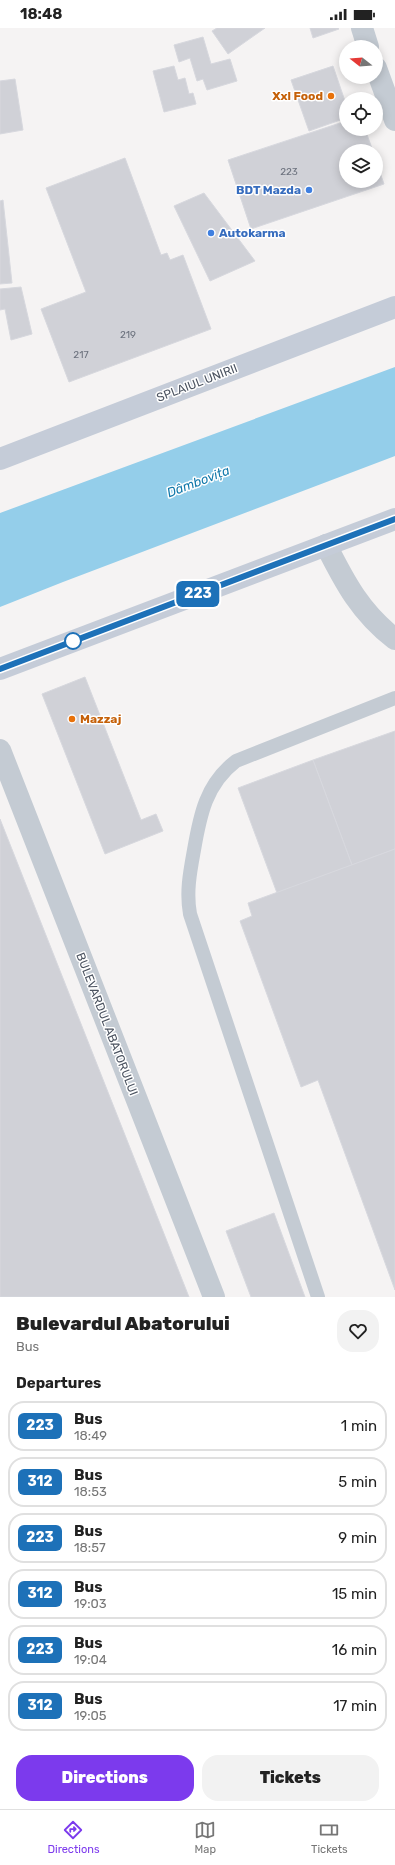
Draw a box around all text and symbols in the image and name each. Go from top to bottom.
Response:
text: 18:48 [20,5,62,23]
north arrow [339,40,383,84]
map controls [339,40,383,188]
place label: Xxl Food [272,89,323,103]
marker: Xxl Food [326,91,336,101]
button: locate [339,92,383,136]
button: layers [339,144,383,188]
house number: 223 [280,166,298,178]
place label: BDT Mazda [236,183,301,197]
marker: BDT Mazda [304,185,314,195]
place label: Autokarma [219,226,286,240]
marker: Autokarma [206,228,216,238]
house number: 219 [120,329,136,341]
house number: 217 [73,349,89,361]
street label: SPLAIUL UNIRII [155,361,239,405]
water label: Dâmbovița [165,463,232,500]
line badge: 223 [175,581,221,607]
text: 223 [184,585,212,602]
unlabelled marker [64,632,82,650]
place label: Mazzaj [80,712,121,726]
marker: Mazzaj [67,714,77,724]
street label: BULEVARDUL ABATORULUI [73,951,141,1097]
button: heart [337,1310,379,1352]
text: Bulevardul Abatorului [16,1312,230,1335]
text: Bus [16,1339,39,1354]
text: Departures [16,1374,101,1392]
text: Bus [74,1410,102,1428]
text: 223 [26,1417,54,1434]
text: 1 min [341,1417,377,1435]
text: 18:49 [74,1428,107,1443]
text: Bus [74,1466,102,1484]
text: 312 [27,1473,53,1490]
text: 5 min [338,1473,377,1491]
text: 18:53 [74,1484,107,1499]
text: Bus [74,1522,102,1540]
text: 223 [26,1529,54,1546]
text: 9 min [338,1529,377,1547]
text: 18:57 [74,1540,106,1555]
text: Bus [74,1578,102,1596]
text: 312 [27,1585,53,1602]
text: 15 min [332,1585,377,1603]
text: 19:03 [74,1596,107,1611]
text: Bus [74,1634,102,1652]
text: 223 [26,1641,54,1658]
text: 16 min [332,1641,377,1659]
text: 19:04 [74,1652,107,1667]
text: Bus [74,1690,102,1708]
text: 312 [27,1697,53,1714]
text: 17 min [333,1697,377,1715]
text: 19:05 [74,1708,107,1723]
button: Directions [16,1755,194,1801]
button: Tickets [202,1755,379,1801]
tab: Directions [47,1819,100,1856]
tab: Map [194,1819,216,1856]
tab: Tickets [311,1819,348,1856]

